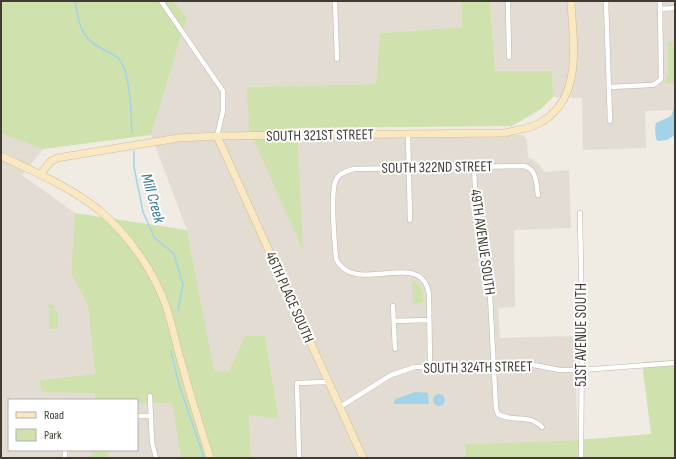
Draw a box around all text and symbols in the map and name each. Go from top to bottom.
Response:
street label: SOUTH 321ST STREET [266,125,374,146]
street label: SOUTH 322ND STREET [381,157,493,178]
water label: Mill Creek [136,171,169,226]
street label: 49TH AVENUE SOUTH [466,188,499,296]
street label: 46TH PLACE SOUTH [261,249,318,346]
street label: 51ST AVENUE SOUTH [572,283,591,387]
street label: SOUTH 324TH STREET [423,357,533,378]
legend [8,399,138,451]
text: Road [44,408,64,423]
text: Park [44,428,62,443]

